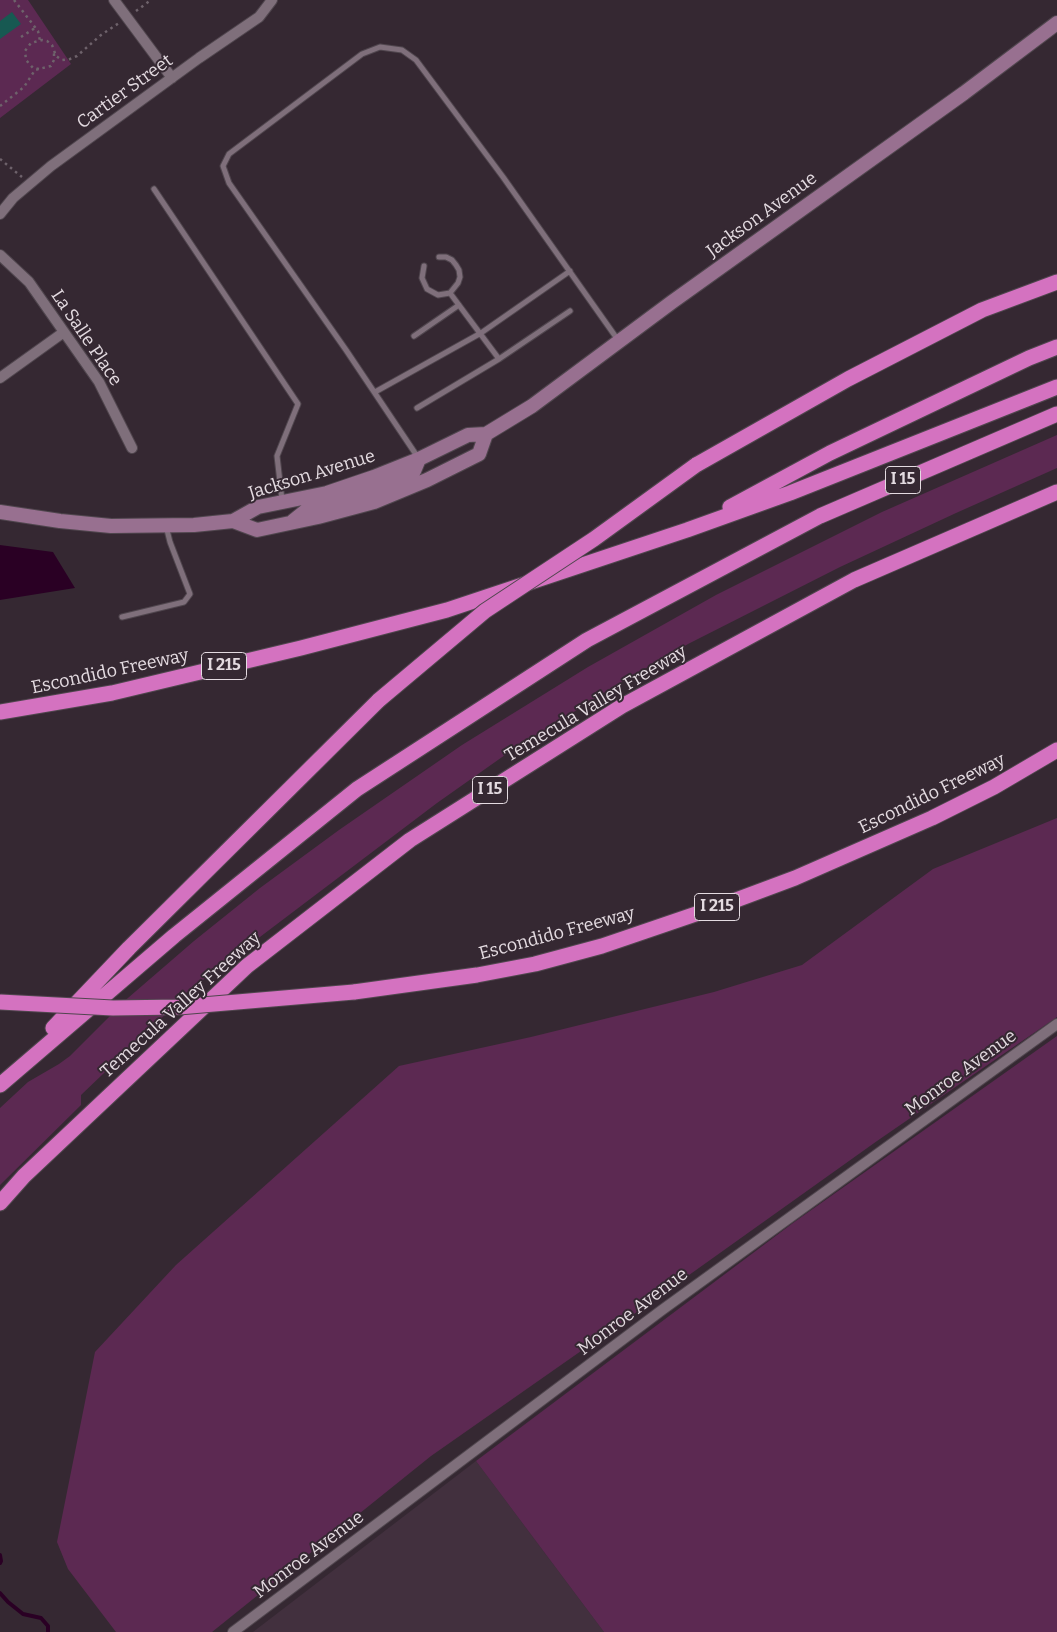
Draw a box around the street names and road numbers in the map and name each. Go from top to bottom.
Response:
street label: Cartier Street [73,50,177,134]
street label: Jackson Avenue [703,168,821,262]
street label: La Salle Place [46,286,126,390]
street label: Jackson Avenue [246,445,378,505]
road number: I 15 [886,466,920,494]
street label: Temecula Valley Freeway [501,641,691,767]
street label: Escondido Freeway [29,645,191,699]
road number: I 215 [202,652,246,679]
street label: Escondido Freeway [855,749,1009,839]
road number: I 15 [472,776,508,804]
road number: I 215 [694,894,740,920]
street label: Escondido Freeway [477,903,637,965]
street label: Temecula Valley Freeway [96,927,266,1083]
street label: Monroe Avenue [901,1025,1021,1121]
street label: Monroe Avenue [574,1264,692,1360]
street label: Monroe Avenue [250,1507,368,1603]

